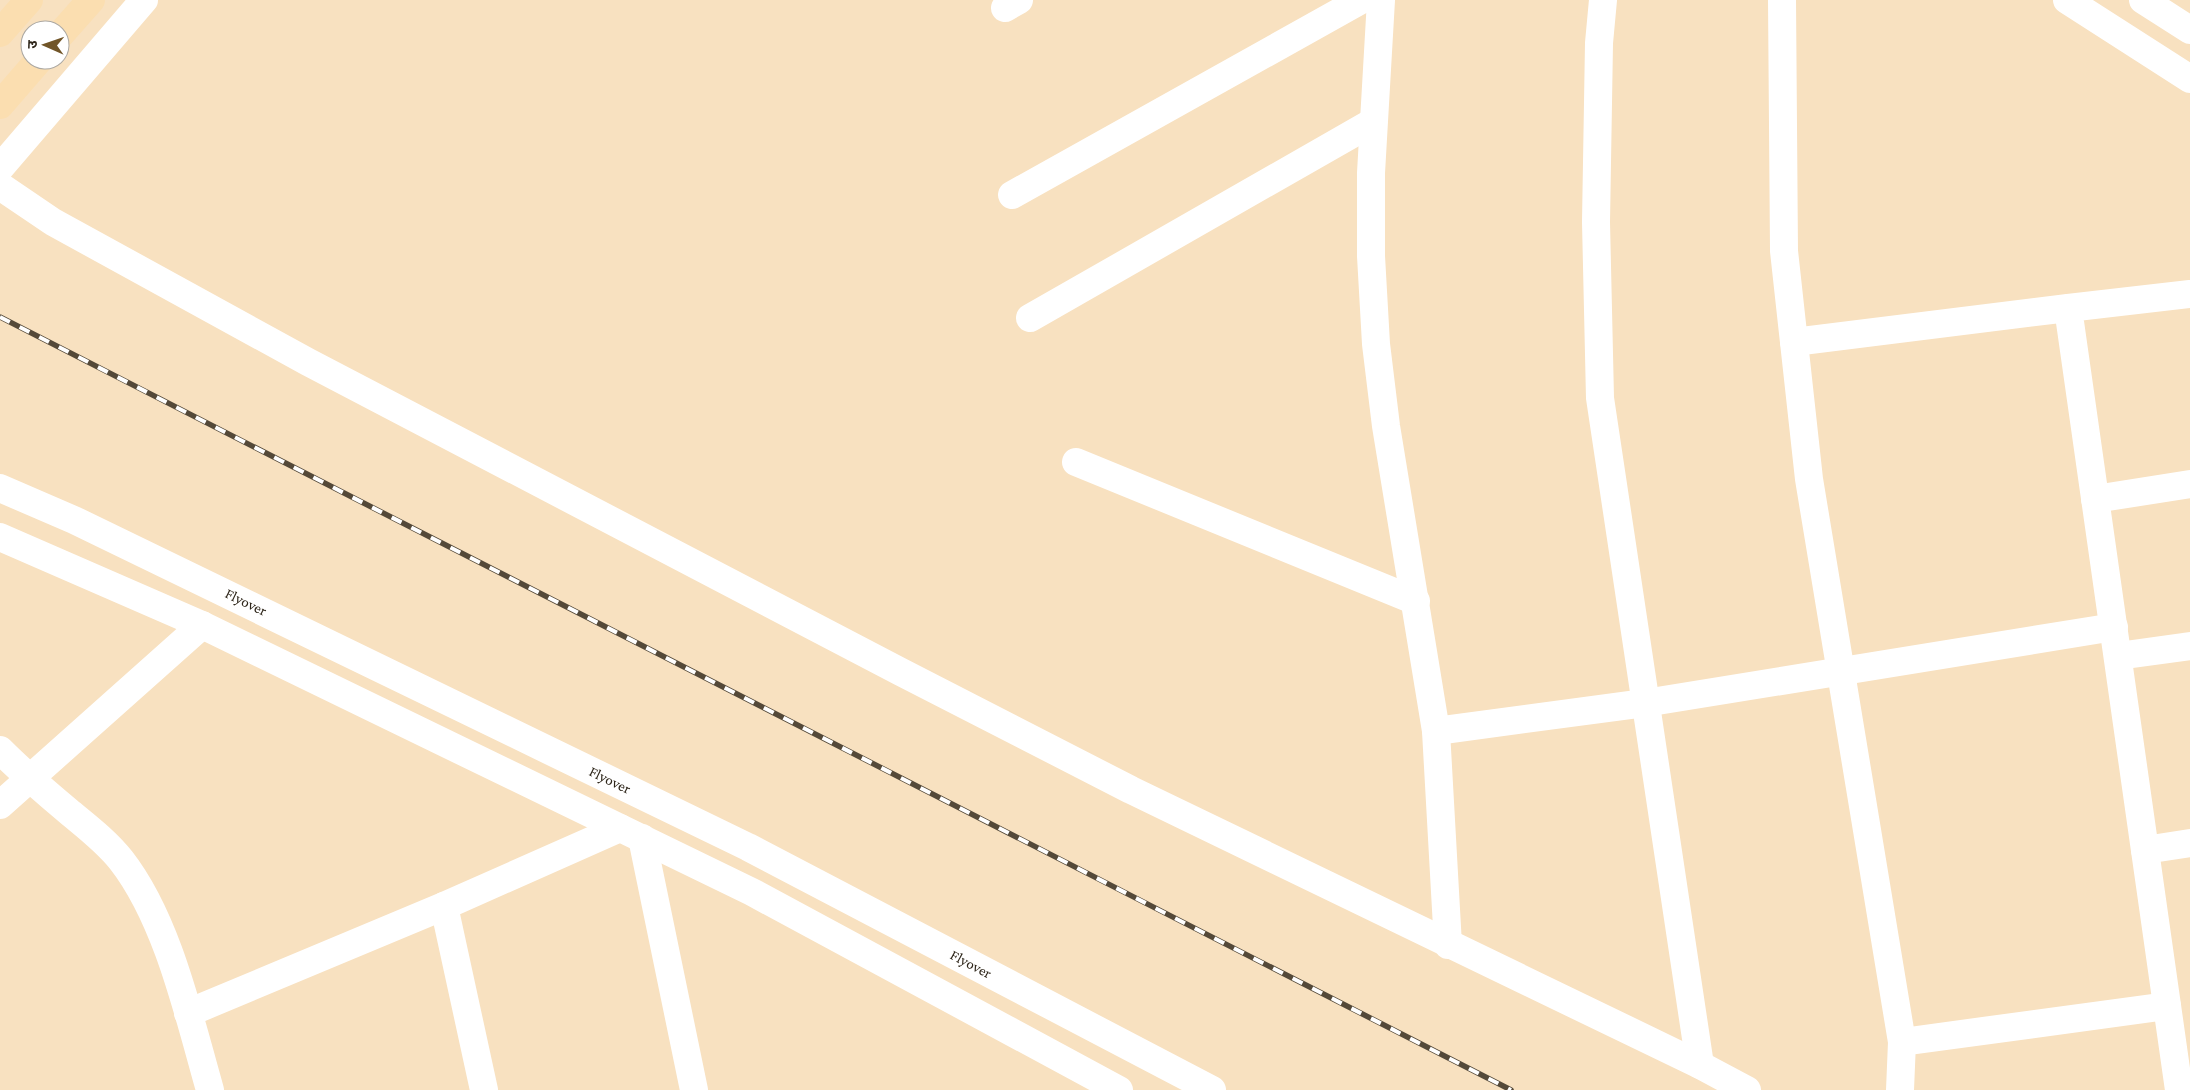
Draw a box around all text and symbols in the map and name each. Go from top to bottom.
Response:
north arrow [20,20,70,70]
text: उ [24,39,40,49]
street label: Flyover [222,585,270,620]
street label: Flyover [586,763,634,798]
street label: Flyover [947,947,995,983]

